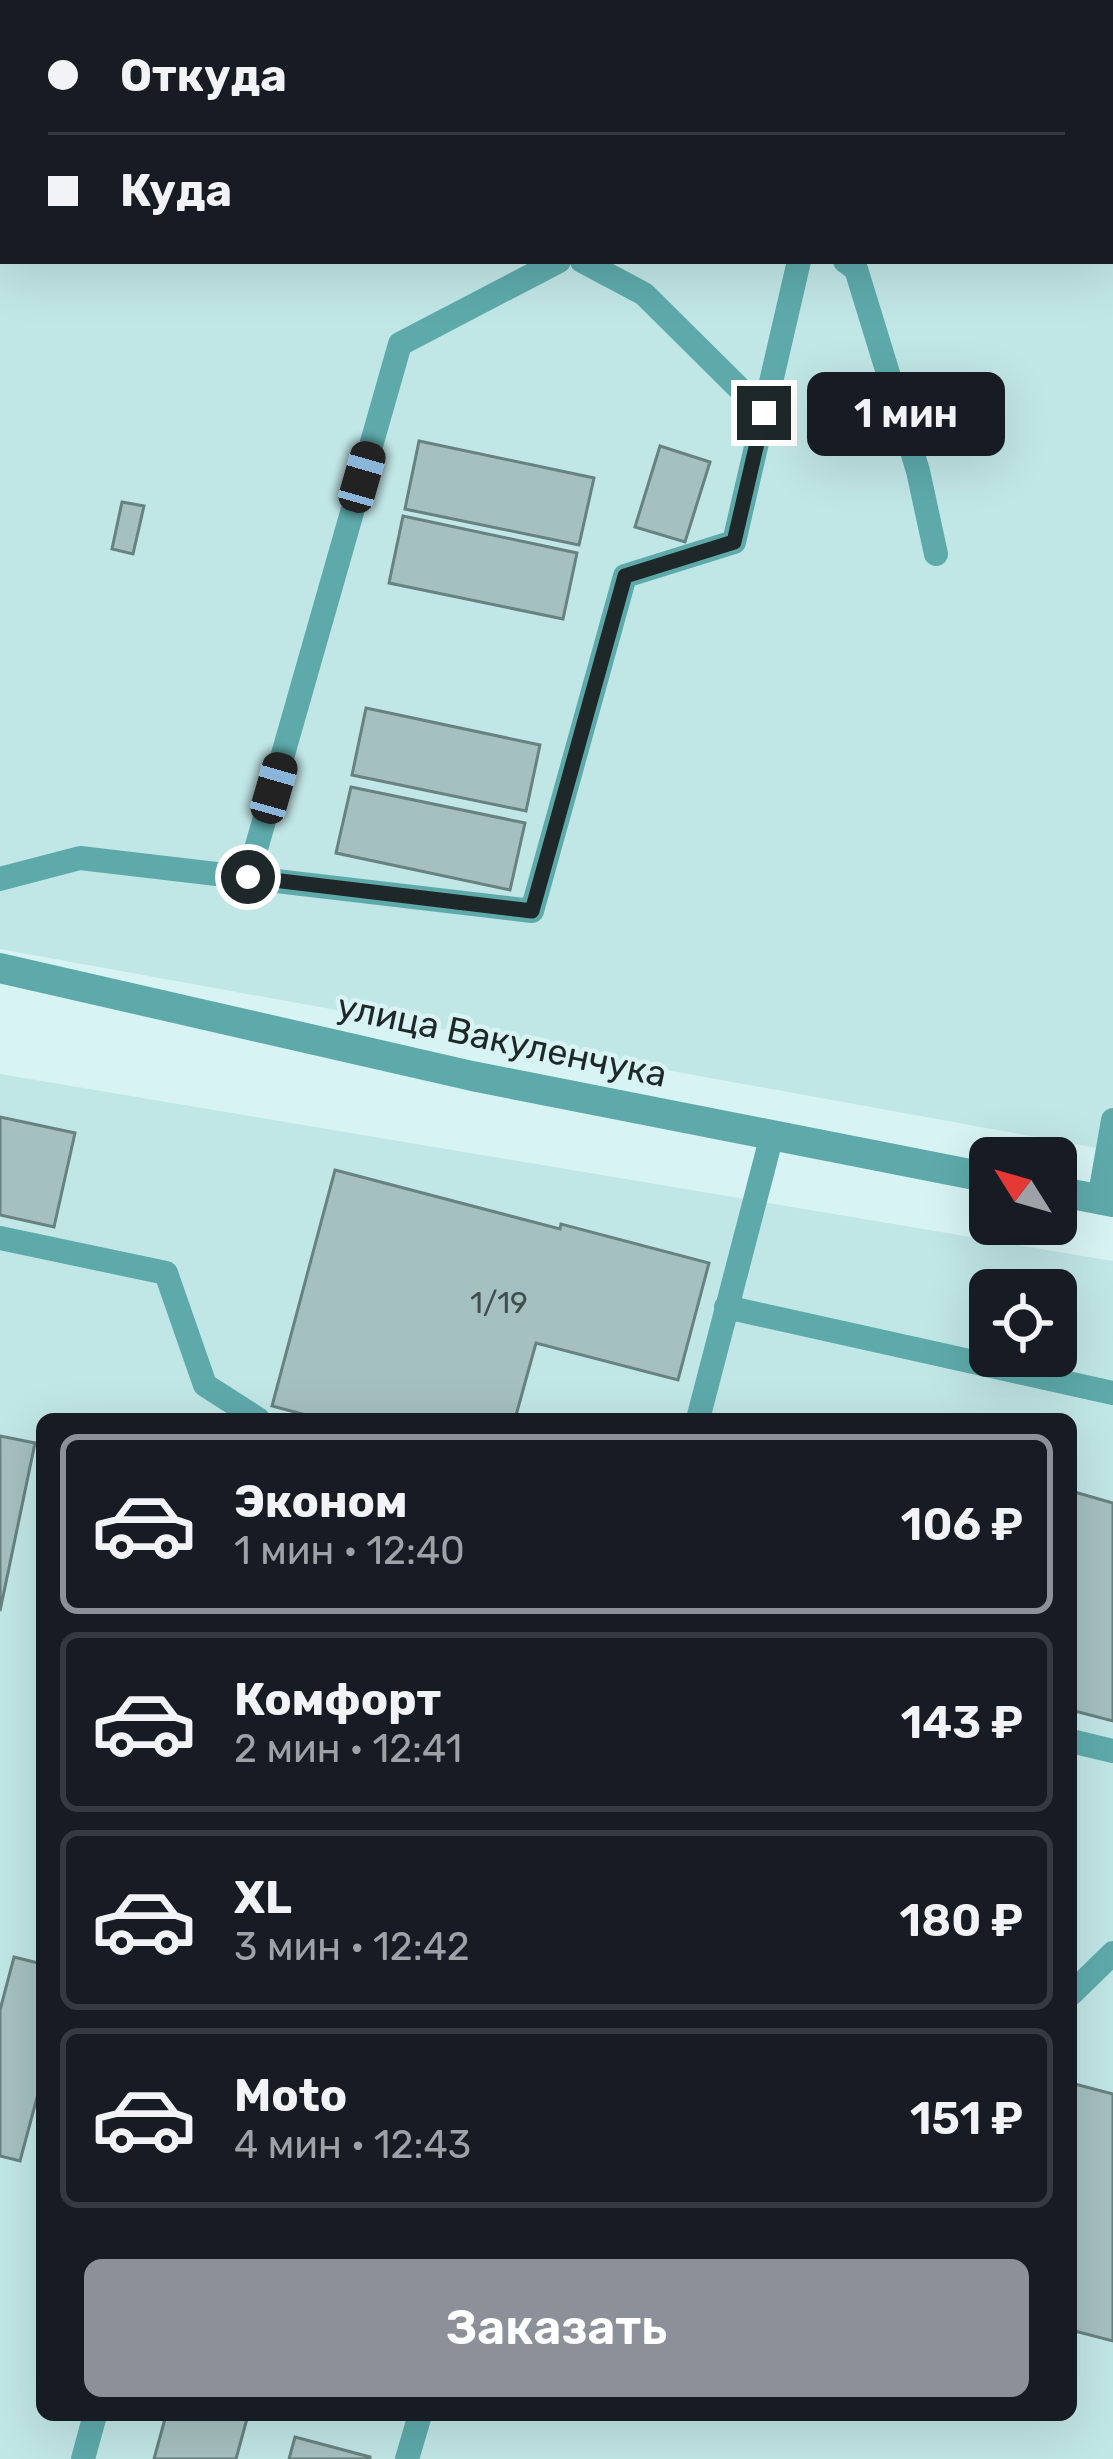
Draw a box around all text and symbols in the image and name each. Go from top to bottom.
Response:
text: Откуда [120,49,287,102]
text: Куда [120,164,232,217]
callout: 1 мин [806,371,1004,455]
route end [737,386,791,440]
text: 1 мин [854,391,958,437]
car [335,437,389,517]
car [247,748,301,828]
route start [221,850,275,904]
street label: улица Вакуленчука [333,984,671,1096]
north arrow [969,1137,1077,1245]
map controls [969,1137,1077,1377]
button: locate [969,1269,1077,1377]
house number: 1/19 [470,1285,528,1321]
icon: car [90,1470,198,1578]
text: Эконом [234,1475,408,1528]
text: 106 ₽ [901,1498,1023,1551]
text: 1 мин · 12:40 [234,1528,465,1574]
icon: car [90,1668,198,1776]
text: Комфорт [234,1673,441,1726]
text: 143 ₽ [901,1696,1023,1749]
text: 2 мин · 12:41 [234,1726,462,1772]
icon: car [90,1866,198,1974]
text: XL [234,1871,292,1924]
text: 180 ₽ [900,1894,1023,1947]
text: 3 мин · 12:42 [234,1924,470,1970]
icon: car [90,2064,198,2172]
text: Moto [234,2069,347,2122]
text: 151 ₽ [910,2092,1023,2145]
text: 4 мин · 12:43 [234,2122,471,2168]
button: Заказать [84,2259,1029,2397]

